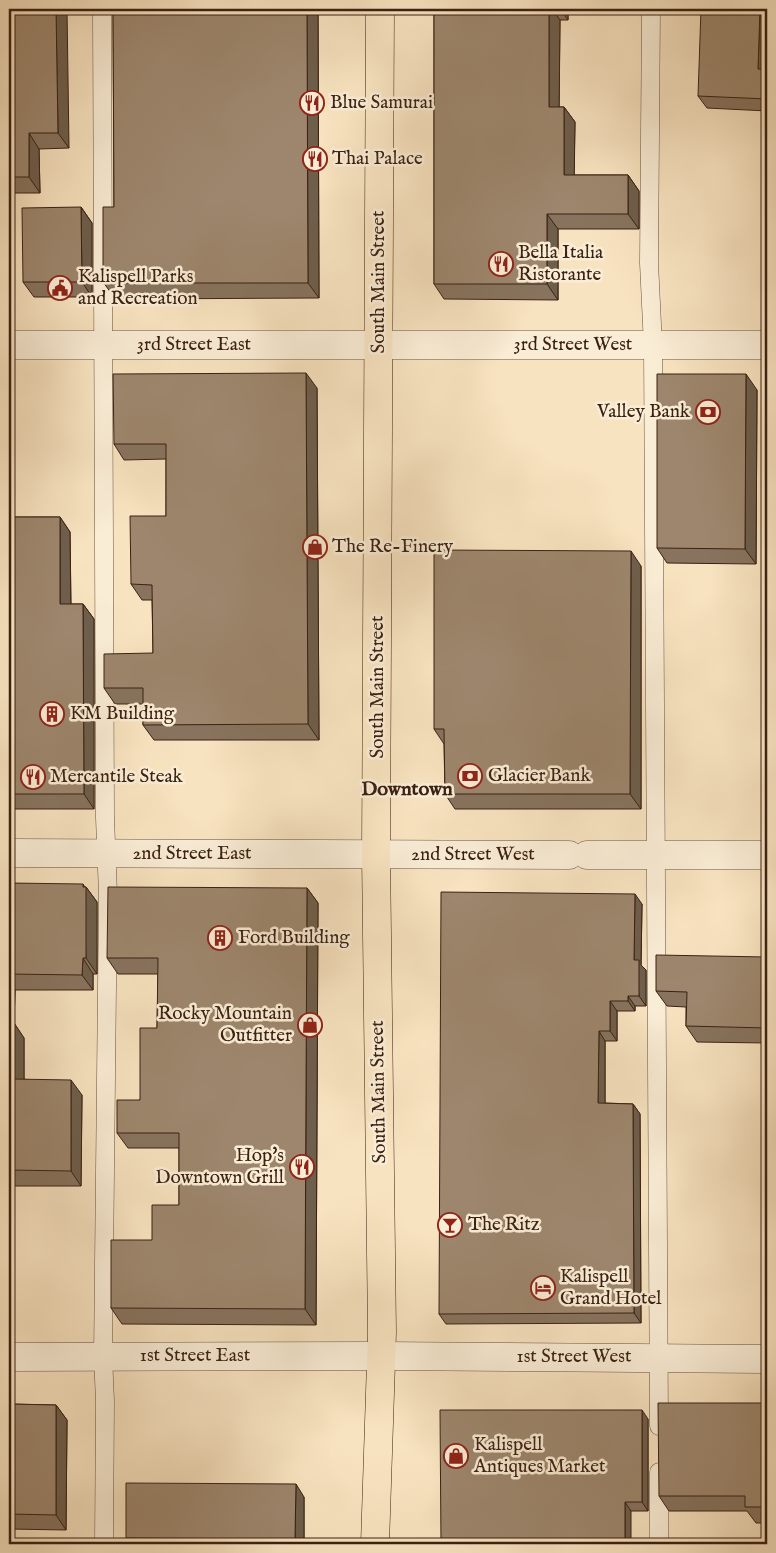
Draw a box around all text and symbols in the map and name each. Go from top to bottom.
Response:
restaurant icon: Blue Samurai [299,90,325,116]
place label: Blue Samurai [330,91,433,115]
restaurant icon: Thai Palace [302,146,328,172]
place label: Thai Palace [332,147,423,171]
street label: South Main Street [367,210,391,354]
place label: Bella Italia Ristorante [518,241,604,287]
restaurant icon: Bella Italia Ristorante [488,251,514,277]
place label: Kalispell Parks and Recreation [78,265,198,311]
public building icon: Kalispell Parks and Recreation [47,275,73,301]
street label: 3rd Street East [137,333,252,357]
street label: 3rd Street West [514,333,633,357]
bank icon: Valley Bank [695,399,721,425]
place label: Valley Bank [596,400,691,424]
shop icon: The Re-Finery [302,534,328,560]
place label: The Re-Finery [332,535,454,559]
street label: South Main Street [366,615,390,759]
building icon: KM Building [39,701,65,727]
place label: KM Building [70,702,175,726]
bank icon: Glacier Bank [457,763,483,789]
restaurant icon: Mercantile Steak [20,764,46,790]
place label: Glacier Bank [488,764,591,788]
place label: Mercantile Steak [50,765,184,789]
district label: Downtown [361,777,453,802]
street label: 2nd Street East [132,842,252,866]
street label: 2nd Street West [411,843,535,867]
building icon: Ford Building [207,925,233,951]
place label: Ford Building [238,926,350,950]
place label: Rocky Mountain Outfitter [158,1002,292,1048]
shop icon: Rocky Mountain Outfitter [297,1012,323,1038]
street label: South Main Street [366,1020,392,1164]
place label: Hop's Downtown Grill [155,1144,285,1190]
restaurant icon: Hop's Downtown Grill [289,1154,315,1180]
bar icon: The Ritz [437,1212,463,1238]
place label: The Ritz [468,1213,540,1237]
place label: Kalispell Grand Hotel [560,1265,662,1311]
hotel icon: Kalispell Grand Hotel [530,1275,556,1301]
street label: 1st Street East [140,1344,251,1368]
street label: 1st Street West [517,1345,632,1369]
place label: Kalispell Antiques Market [473,1433,606,1479]
shop icon: Kalispell Antiques Market [443,1443,469,1469]

